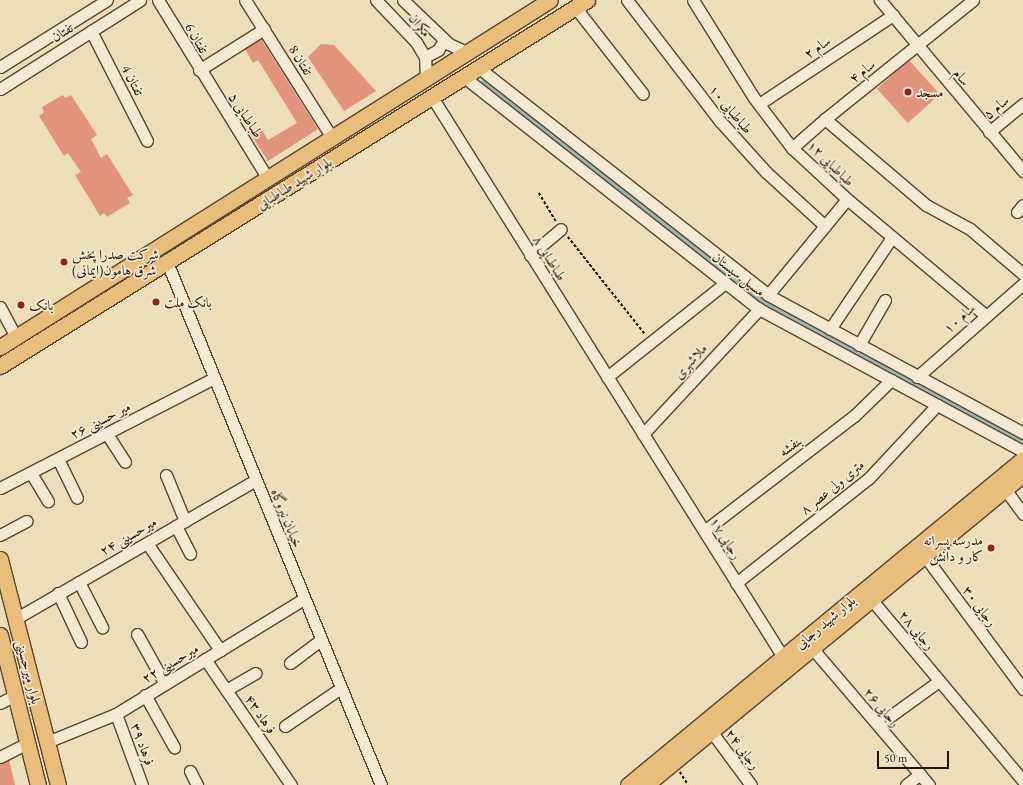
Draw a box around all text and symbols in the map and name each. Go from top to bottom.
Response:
street label: مکران [405,10,435,40]
street label: تفتان [48,19,76,45]
street label: تفتان 6 [182,20,212,56]
street label: سام ۲ [800,32,834,62]
street label: تفتان 8 [285,42,317,78]
street label: سام ۴ [846,56,878,86]
street label: تفتان 4 [118,62,148,98]
street label: سام [950,65,974,89]
street label: طباطبایی ۱۰ [706,81,756,137]
place label: مسجد [916,84,943,100]
marker: مسجد [903,87,913,97]
street label: طباطبایی ۵ [225,89,267,141]
street label: سام ۵ [980,91,1012,123]
street label: طباطبایی ۱۲ [804,137,858,189]
street label: بلوار شهید طباطبایی [253,153,335,213]
street label: طباطبایی ۸ [530,232,570,284]
place label: شرکت صدرا پخش شرق هامون(ایمانی) [72,246,159,278]
street label: مسیل سیستان [709,248,769,300]
marker: شرکت صدرا پخش شرق هامون(ایمانی) [59,257,69,267]
place label: بانک ملت [164,294,212,310]
place label: بانک [29,297,53,313]
marker: بانک ملت [151,297,161,307]
street label: سام ۱۰ [940,299,978,337]
marker: بانک [16,300,26,310]
street label: ملاشهری [670,340,710,382]
street label: میر حسینی ۲۶ [67,398,133,442]
street label: بنفشه [775,432,805,460]
street label: ۸ متری ولی عصر [797,456,867,518]
street label: خیابان نیروگاه [268,486,306,550]
street label: میرحسینی ۲۴ [97,513,159,559]
street label: رجایی ۱۷ [706,514,746,562]
place label: مدرسه پسرانه کار و دانش [923,532,983,564]
marker: مدرسه پسرانه کار و دانش [986,543,996,553]
street label: رجایی ۳۰ [959,582,1001,630]
street label: بلوار شهید رجایی [791,592,859,652]
street label: رجایی ۲۸ [896,607,938,653]
street label: بلوار میرحسینی [13,638,45,706]
street label: میرحسینی ۲۲ [139,640,201,686]
street label: رجایی ۲۶ [860,684,904,730]
street label: فرهاد ۴۳ [242,691,280,737]
street label: فرهاد ۳۹ [128,720,158,768]
street label: رجایی ۲۴ [722,725,764,773]
scale bar [879,743,951,769]
text: 50 m [884,750,907,766]

